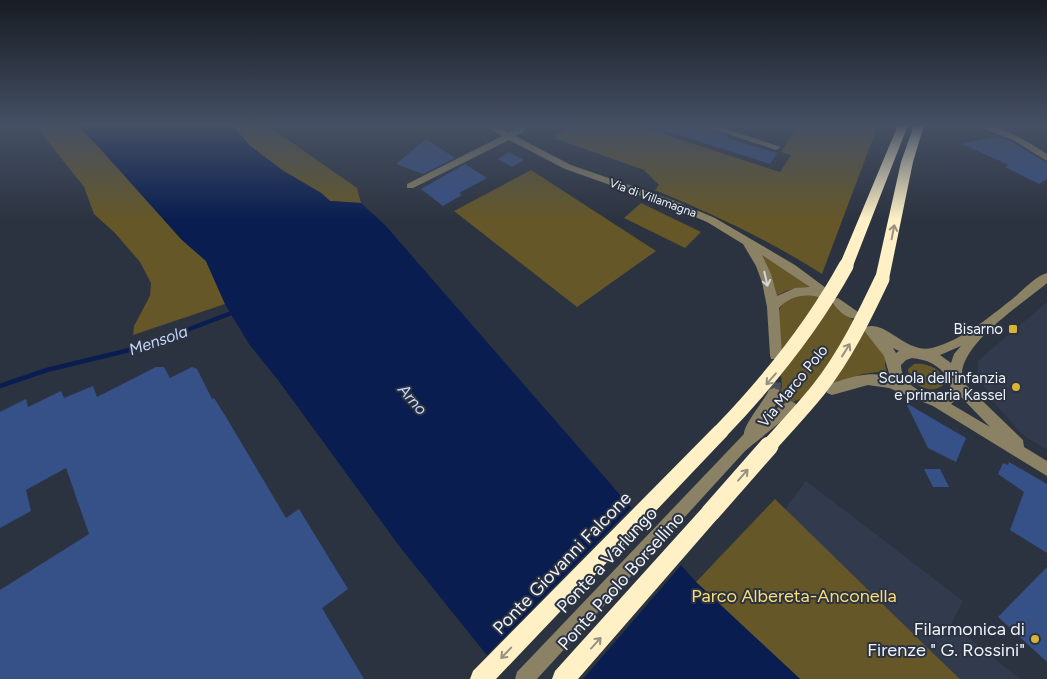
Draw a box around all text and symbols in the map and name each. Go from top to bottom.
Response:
street label: Via di Villamagna [608,176,698,220]
one-way arrow [889,224,898,240]
one-way arrow [762,270,771,286]
place label: Bisarno [954,320,1003,338]
water label: Mensola [126,322,190,359]
marker: Bisarno [1007,323,1019,335]
street label: Via Marco Polo [754,341,832,431]
one-way arrow [841,343,851,357]
place label: Scuola dell'infanzia e primaria Kassel [879,369,1006,404]
one-way arrow [765,372,776,385]
water label: Arno [393,379,431,419]
marker: Scuola dell'infanzia e primaria Kassel [1010,381,1022,393]
one-way arrow [738,469,749,482]
street label: Ponte Giovanni Falcone [488,487,636,639]
street label: Ponte a Varlungo [552,502,662,618]
street label: Ponte Paolo Borsellino [553,507,689,655]
park label: Parco Albereta-Anconella [691,585,897,607]
place label: Filarmonica di Firenze " G. Rossini" [867,618,1025,661]
marker: Filarmonica di Firenze " G. Rossini" [1029,633,1041,645]
one-way arrow [590,636,601,649]
one-way arrow [501,647,513,659]

